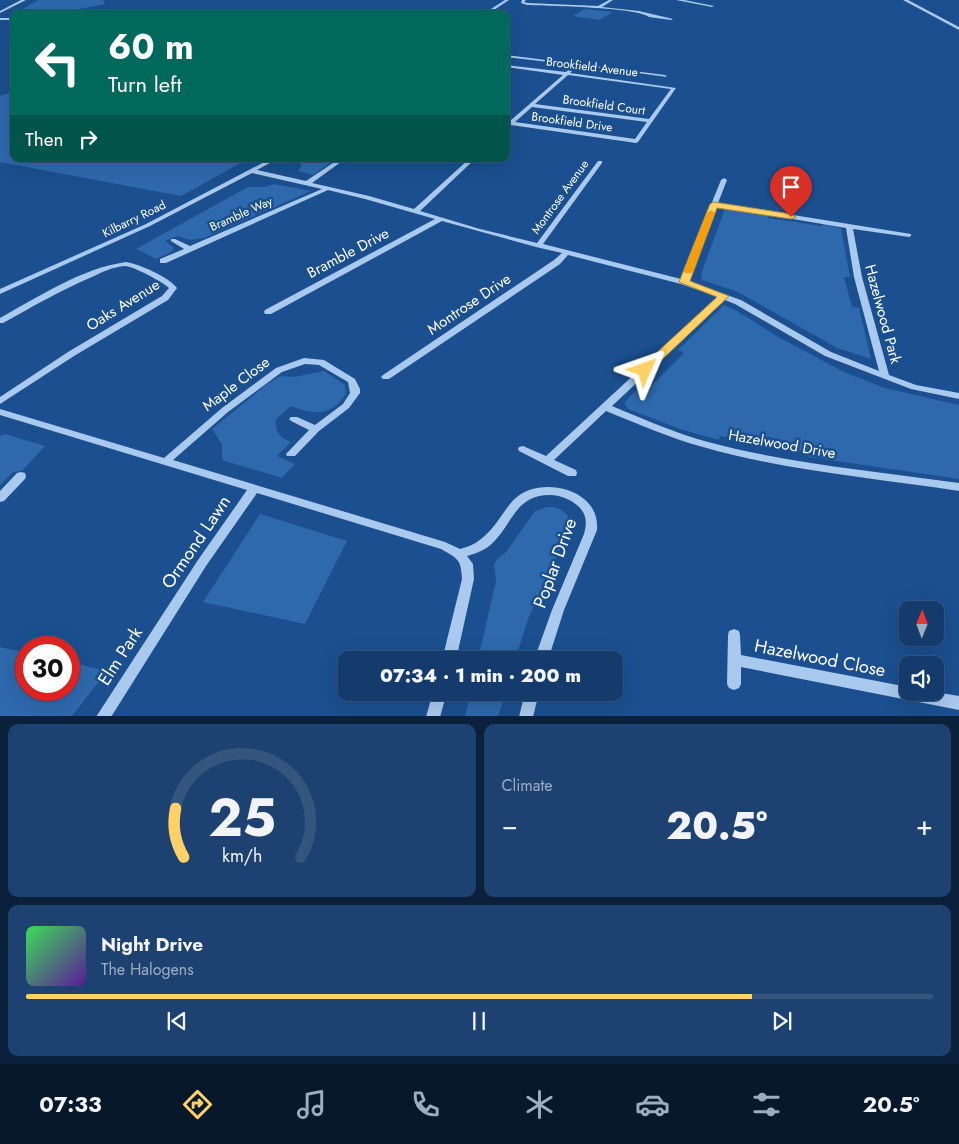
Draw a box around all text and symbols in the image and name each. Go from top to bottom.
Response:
text: 60 m [108,22,194,72]
icon: left [25,30,90,95]
street label: Brookfield Avenue [545,52,639,82]
text: Turn left [108,68,182,100]
street label: Brookfield Court [562,90,646,120]
street label: Brookfield Drive [530,107,614,137]
icon: right [74,125,102,153]
text: Then [25,126,64,153]
street label: Montrose Avenue [527,156,593,238]
pin [770,166,812,217]
icon: arrive [777,173,805,201]
street label: Bramble Way [207,192,276,236]
street label: Kilbarry Road [99,196,169,242]
street label: Bramble Drive [303,222,393,284]
street label: Hazelwood Park [859,262,907,366]
street label: Montrose Drive [423,268,515,340]
street label: Oaks Avenue [82,274,164,336]
position arrow [618,343,670,395]
street label: Maple Close [198,351,274,417]
street label: Hazelwood Drive [727,424,838,464]
street label: Ormond Lawn [155,490,237,594]
street label: Poplar Drive [527,514,583,612]
north arrow [899,601,944,646]
map controls [899,601,944,701]
street label: Elm Park [91,621,149,691]
street label: Hazelwood Close [752,633,888,683]
speed limit sign: 30 [15,636,80,701]
button: sound [899,656,944,701]
text: 07:34 · 1 min · 200 m [380,662,581,689]
text: Climate [502,774,553,797]
text: 25 [208,780,276,856]
text: 20.5° [666,798,768,853]
text: − [502,805,518,846]
text: + [916,805,933,846]
text: km/h [222,843,262,869]
text: Night Drive [101,931,203,958]
text: The Halogens [101,958,194,981]
icon: previous [163,1007,191,1035]
icon: pause [465,1007,493,1035]
icon: next [768,1007,796,1035]
icon: directions [180,1087,215,1122]
icon: music [294,1087,329,1122]
icon: phone [408,1087,443,1122]
icon: climate [522,1087,557,1122]
icon: car [635,1087,670,1122]
icon: filters [749,1087,784,1122]
text: 07:33 [39,1088,102,1120]
text: 20.5° [863,1088,920,1120]

